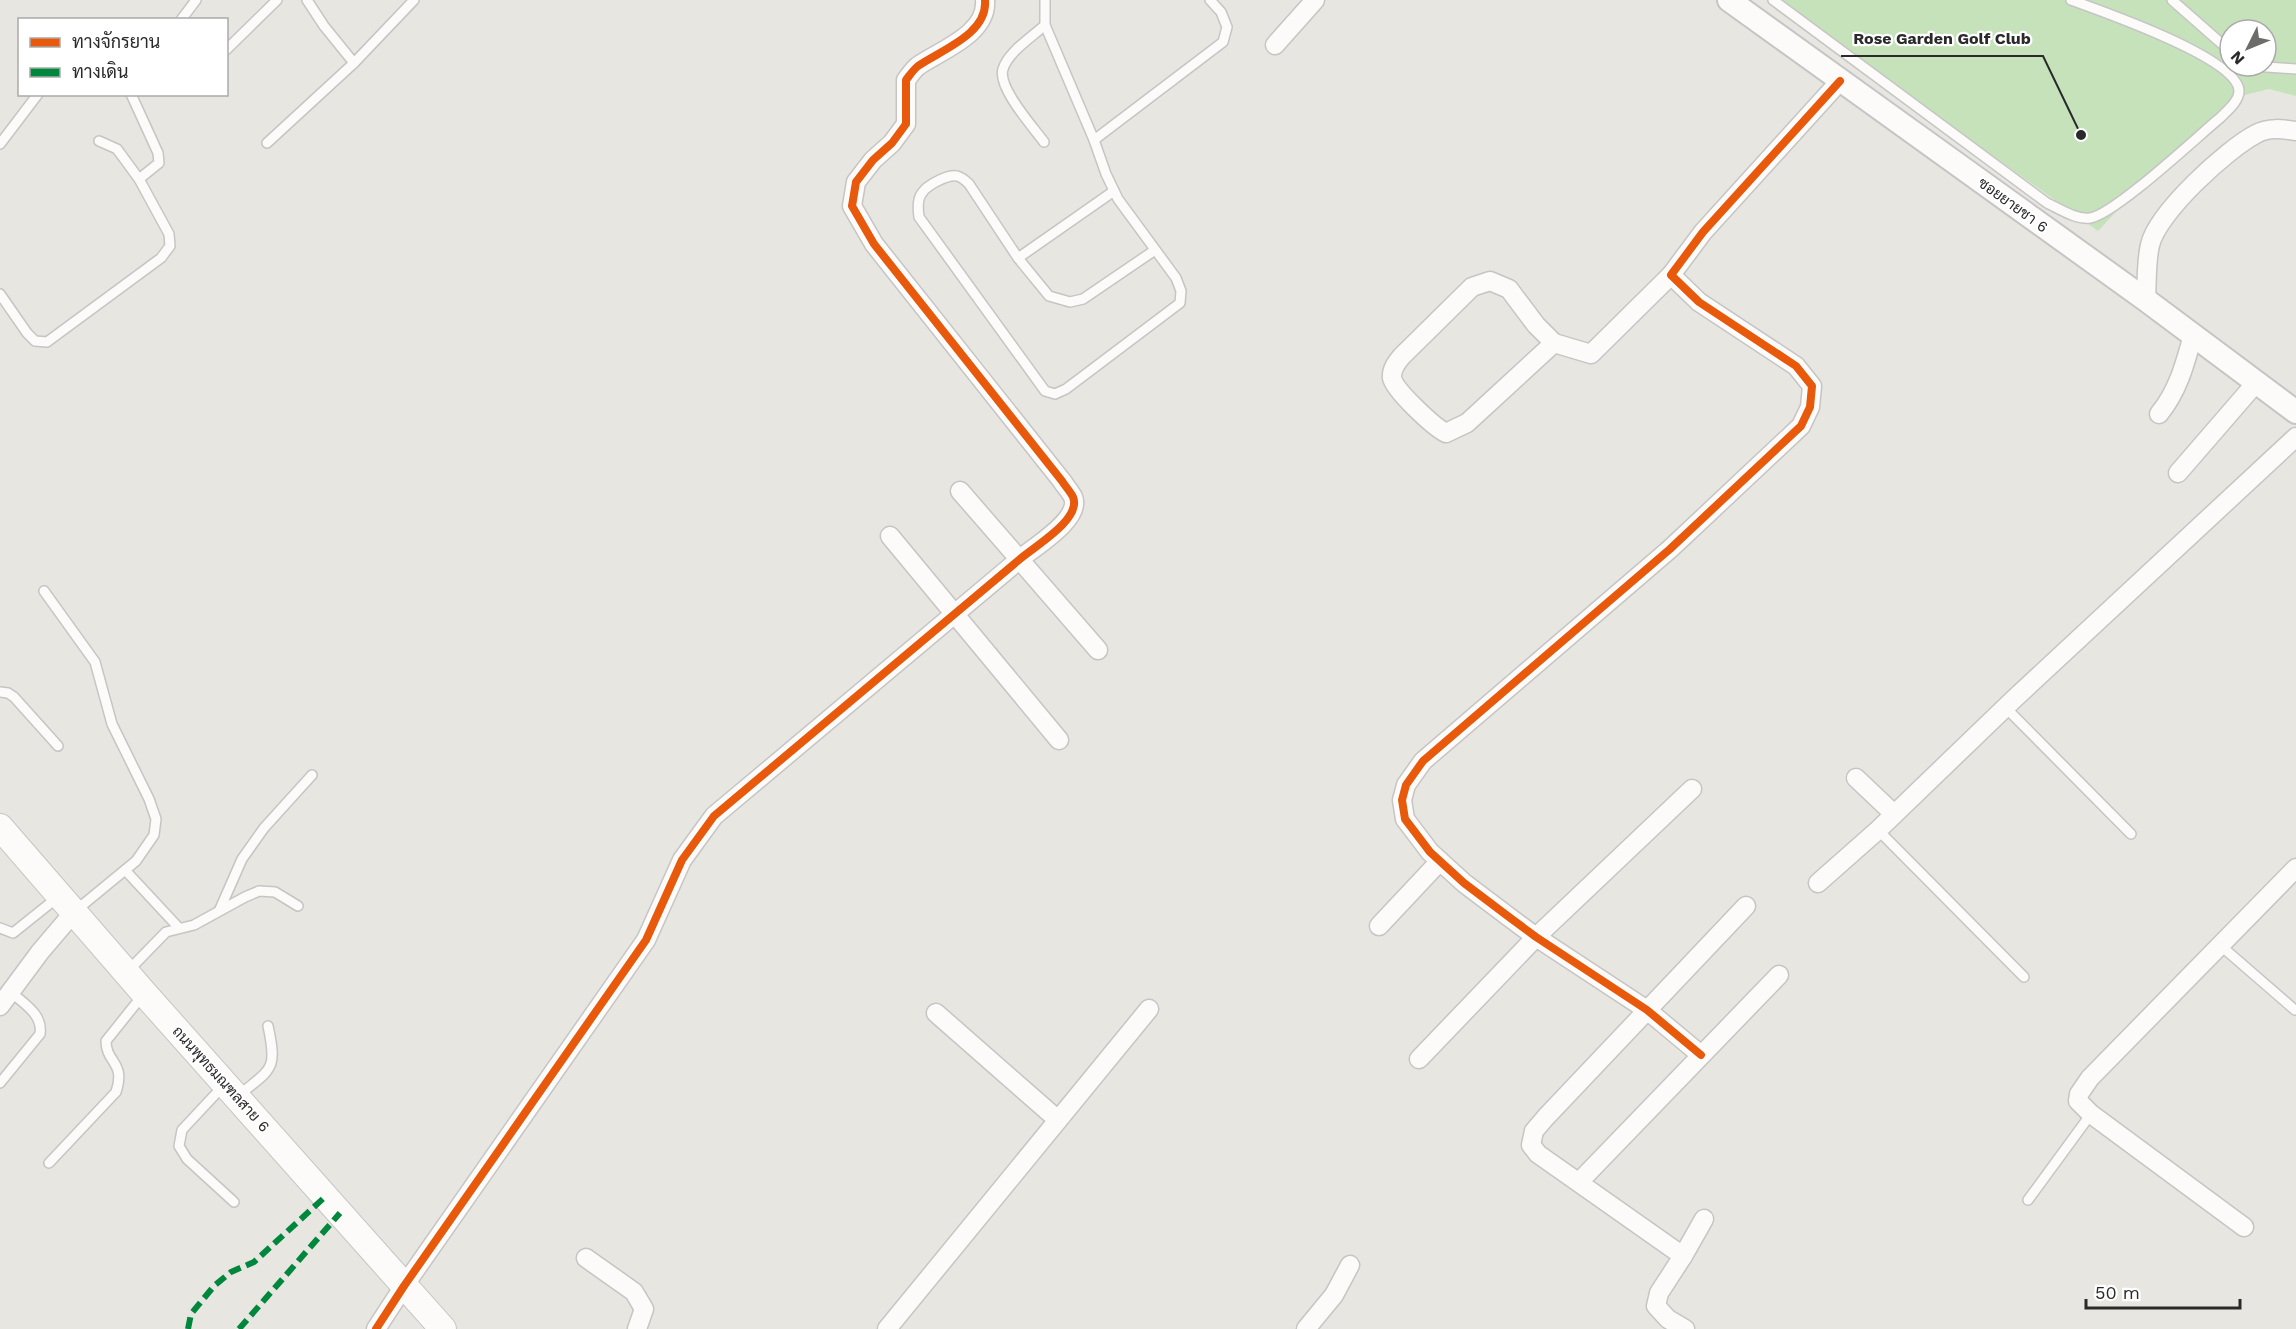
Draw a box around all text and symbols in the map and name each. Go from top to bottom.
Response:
legend [18,18,228,96]
north arrow [2218,18,2278,78]
callout: Rose Garden Golf Club [1841,22,2043,56]
text: Rose Garden Golf Club [1853,29,2031,48]
text: ทางจักรยาน [72,31,160,52]
text: N [2226,47,2248,69]
text: ทางเดิน [72,61,128,82]
street label: ซอยยายชา 6 [1975,174,2051,236]
street label: ถนนพุทธมณฑลสาย 6 [167,1022,273,1137]
scale bar [2086,1272,2240,1310]
text: 50 m [2095,1282,2140,1303]

